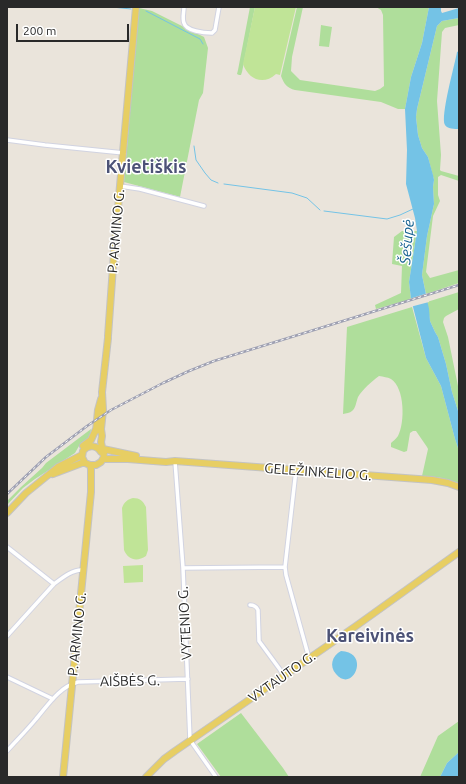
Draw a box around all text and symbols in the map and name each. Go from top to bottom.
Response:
scale bar [18,16,131,42]
text: 200 m [23,24,56,37]
district label: Kvietiškis [105,156,187,178]
street label: P. ARMINO G. [104,188,128,274]
water label: Šešupė [396,219,418,265]
street label: GELEŽINKELIO G. [264,460,372,484]
street label: VYTENIO G. [175,586,195,660]
street label: P. ARMINO G. [64,591,90,677]
district label: Kareivinės [326,625,414,647]
street label: VYTAUTO G. [245,648,319,706]
street label: AIŠBĖS G. [100,672,160,690]

